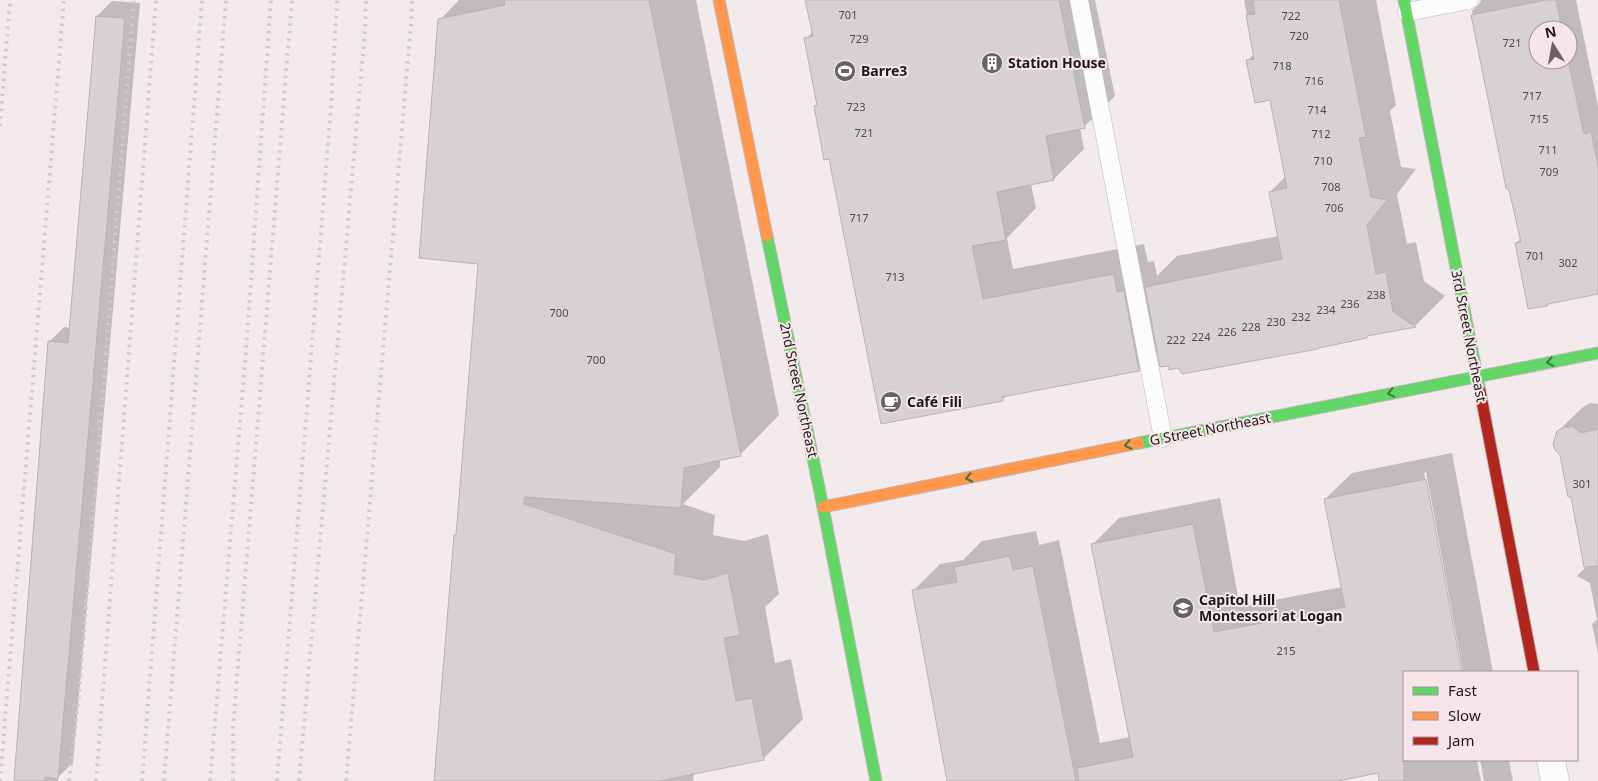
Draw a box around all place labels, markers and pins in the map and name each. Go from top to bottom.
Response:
building icon: Station House [980,51,1004,75]
place label: Station House [1008,53,1106,72]
sports icon: Barre3 [833,59,857,83]
place label: Barre3 [861,61,907,80]
cafe icon: Café Fili [879,390,903,414]
place label: Café Fili [907,392,962,411]
place label: Capitol Hill Montessori at Logan [1199,590,1342,625]
school or university icon: Capitol Hill Montessori at Logan [1171,596,1195,620]

